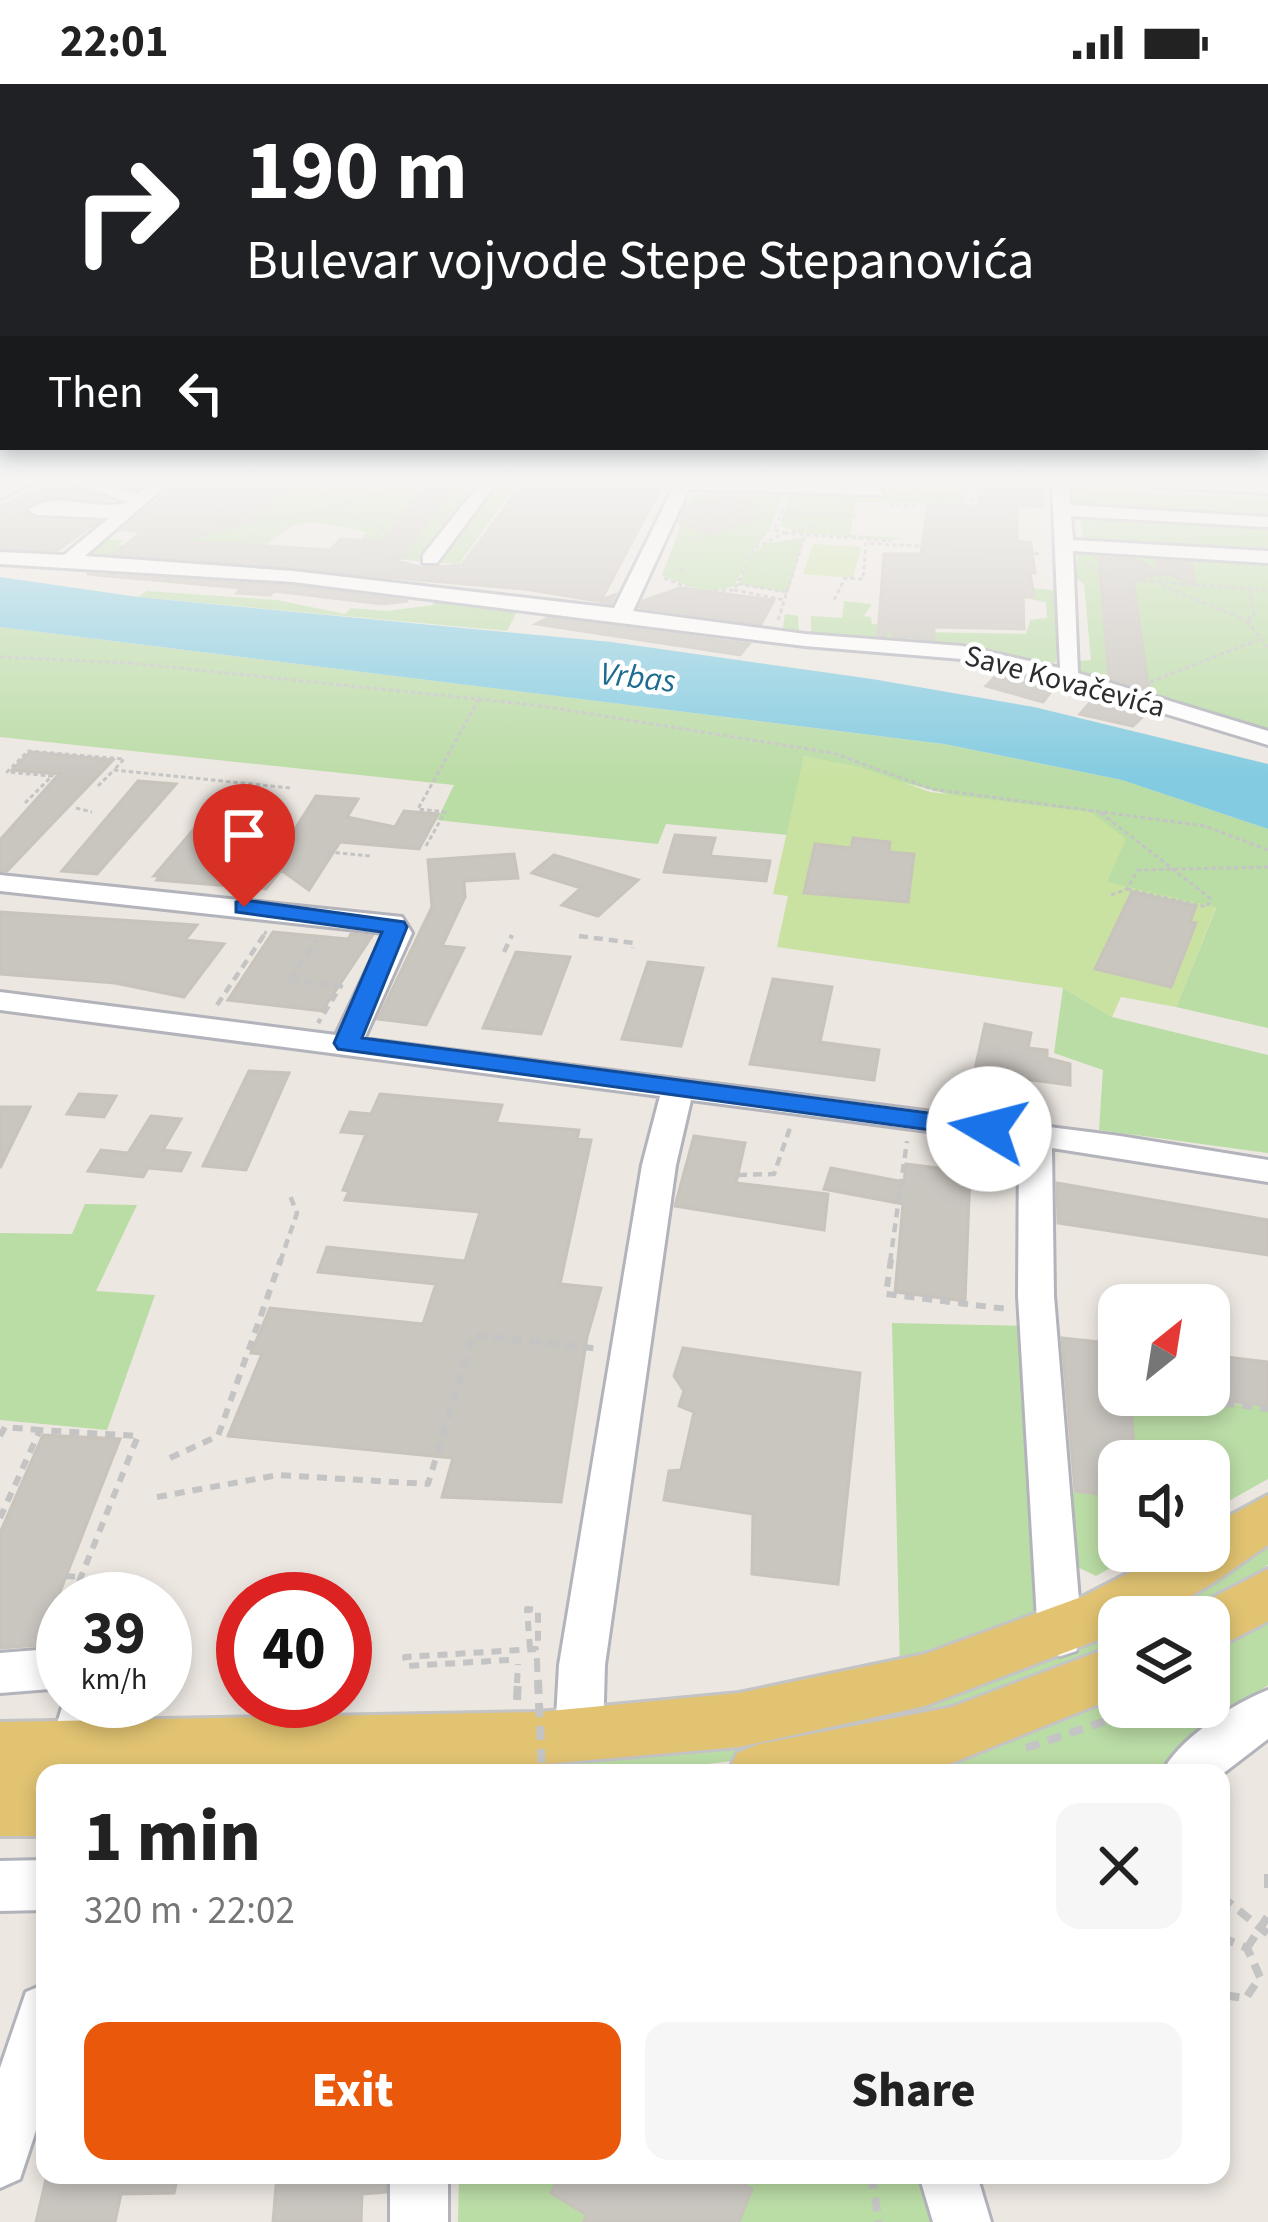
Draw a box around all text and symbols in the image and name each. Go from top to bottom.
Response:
text: 22:01 [60,10,169,74]
text: 190 m [246,112,468,232]
icon: right [48,132,204,288]
text: Bulevar vojvode Stepe Stepanovića [246,223,1034,300]
icon: left [168,360,234,426]
text: Then [48,361,144,425]
street label: Save Kovačevića [960,634,1170,729]
water label: Vrbas [598,650,678,705]
pin [193,784,295,907]
icon: arrive [211,802,277,868]
position arrow [926,1066,1052,1192]
north arrow [1098,1284,1230,1416]
map controls [1098,1284,1230,1728]
button: sound [1098,1440,1230,1572]
speed limit sign: 40 [216,1572,372,1728]
text: 39 [82,1592,146,1677]
button: layers [1098,1596,1230,1728]
text: km/h [81,1658,147,1701]
text: 1 min [84,1786,261,1889]
button: close [1056,1803,1182,1929]
text: 320 m · 22:02 [84,1883,295,1939]
button: Exit [84,2022,621,2160]
button: Share [645,2022,1182,2160]

